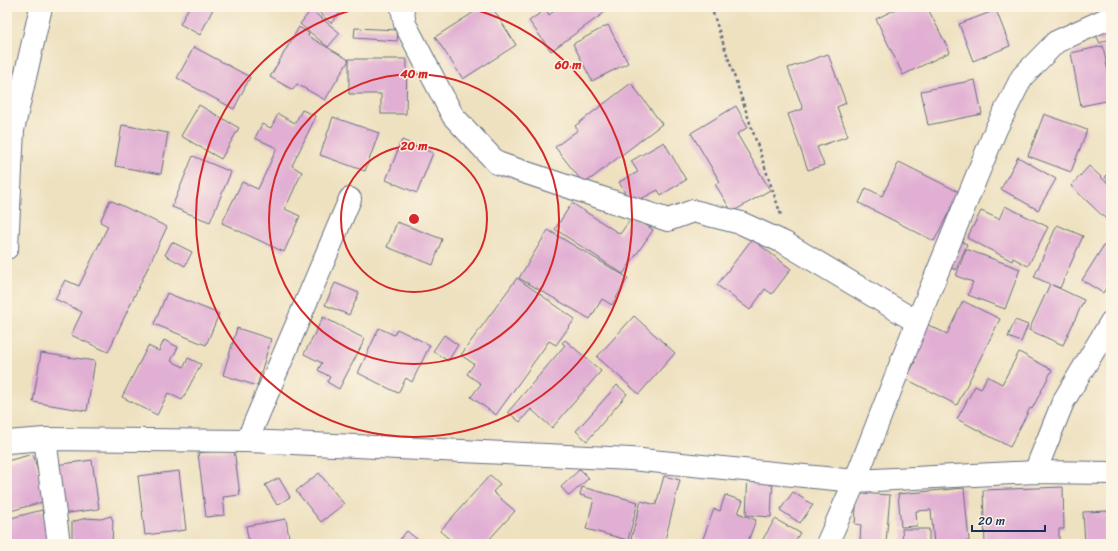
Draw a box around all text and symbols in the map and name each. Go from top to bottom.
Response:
text: 60 m [554,54,582,76]
text: 40 m [399,63,428,85]
text: 20 m [400,135,428,157]
centre of rings [407,212,421,226]
scale bar [972,507,1045,533]
text: 20 m [978,510,1005,532]

